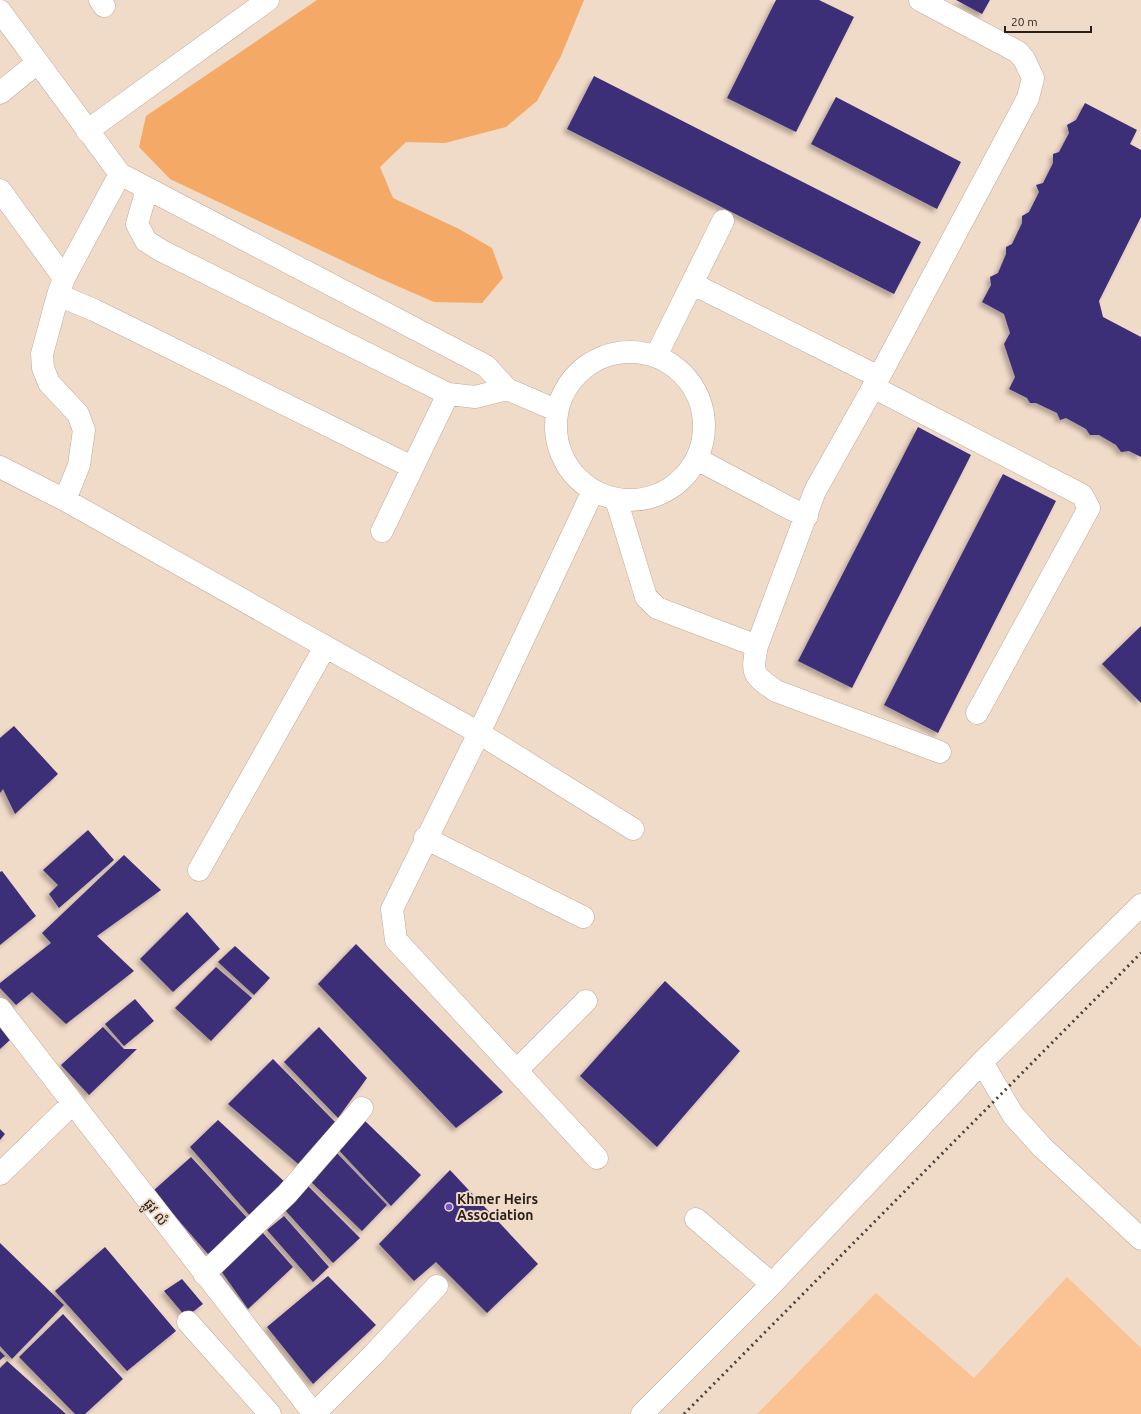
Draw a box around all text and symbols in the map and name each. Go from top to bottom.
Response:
scale bar [1005,8,1091,34]
text: 20 m [1011,15,1038,28]
place label: Khmer Heirs Association [457,1191,539,1223]
street label: ផ្លូវ លំ [137,1195,171,1231]
marker: Khmer Heirs Association [444,1202,454,1212]

